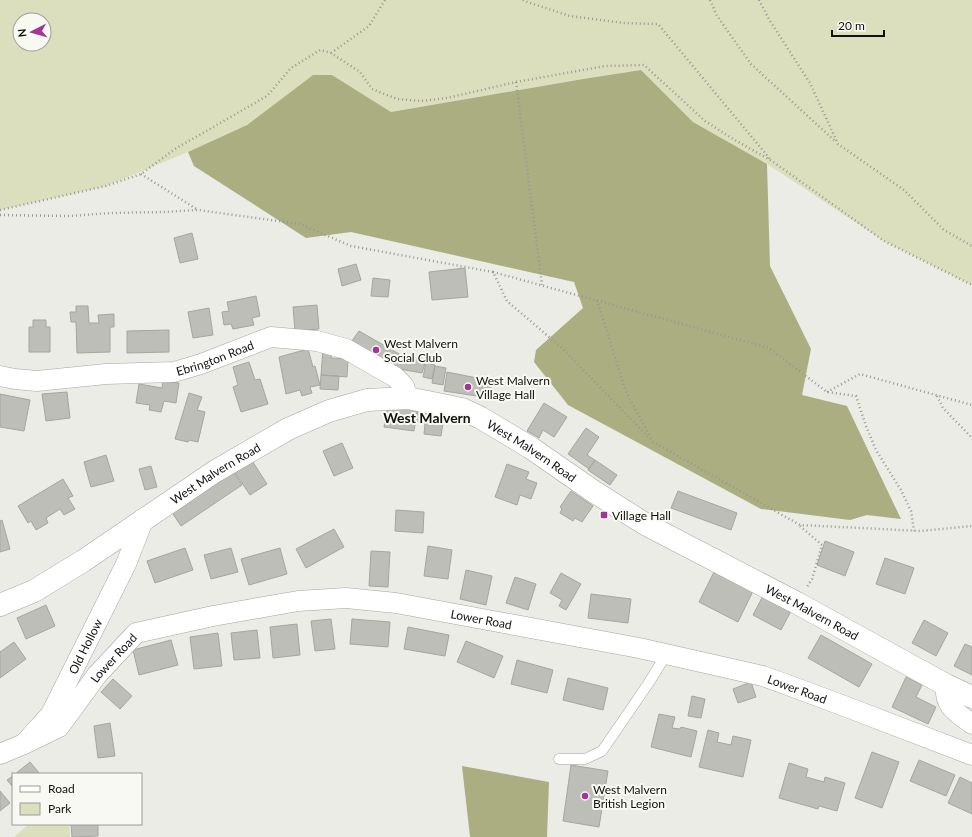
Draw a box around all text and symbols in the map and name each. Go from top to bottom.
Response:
north arrow [12,12,52,52]
scale bar [832,12,884,38]
text: 20 m [838,18,865,33]
text: N [15,28,28,38]
place label: West Malvern Social Club [384,336,458,365]
street label: Ebrington Road [174,337,256,378]
marker: West Malvern Social Club [371,345,381,355]
place label: West Malvern Village Hall [476,373,550,402]
marker: West Malvern Village Hall [463,382,473,392]
district label: West Malvern [383,409,471,426]
street label: West Malvern Road [484,416,579,485]
street label: West Malvern Road [167,439,263,507]
place label: Village Hall [612,508,671,523]
marker: Village Hall [599,510,609,520]
street label: West Malvern Road [763,581,861,643]
street label: Lower Road [450,606,513,632]
street label: Old Hollow [65,616,105,676]
street label: Lower Road [87,630,140,685]
street label: Lower Road [766,671,829,706]
legend [12,773,142,825]
text: Road [48,781,75,796]
place label: West Malvern British Legion [593,782,667,811]
marker: West Malvern British Legion [580,791,590,801]
text: Park [48,801,72,816]

